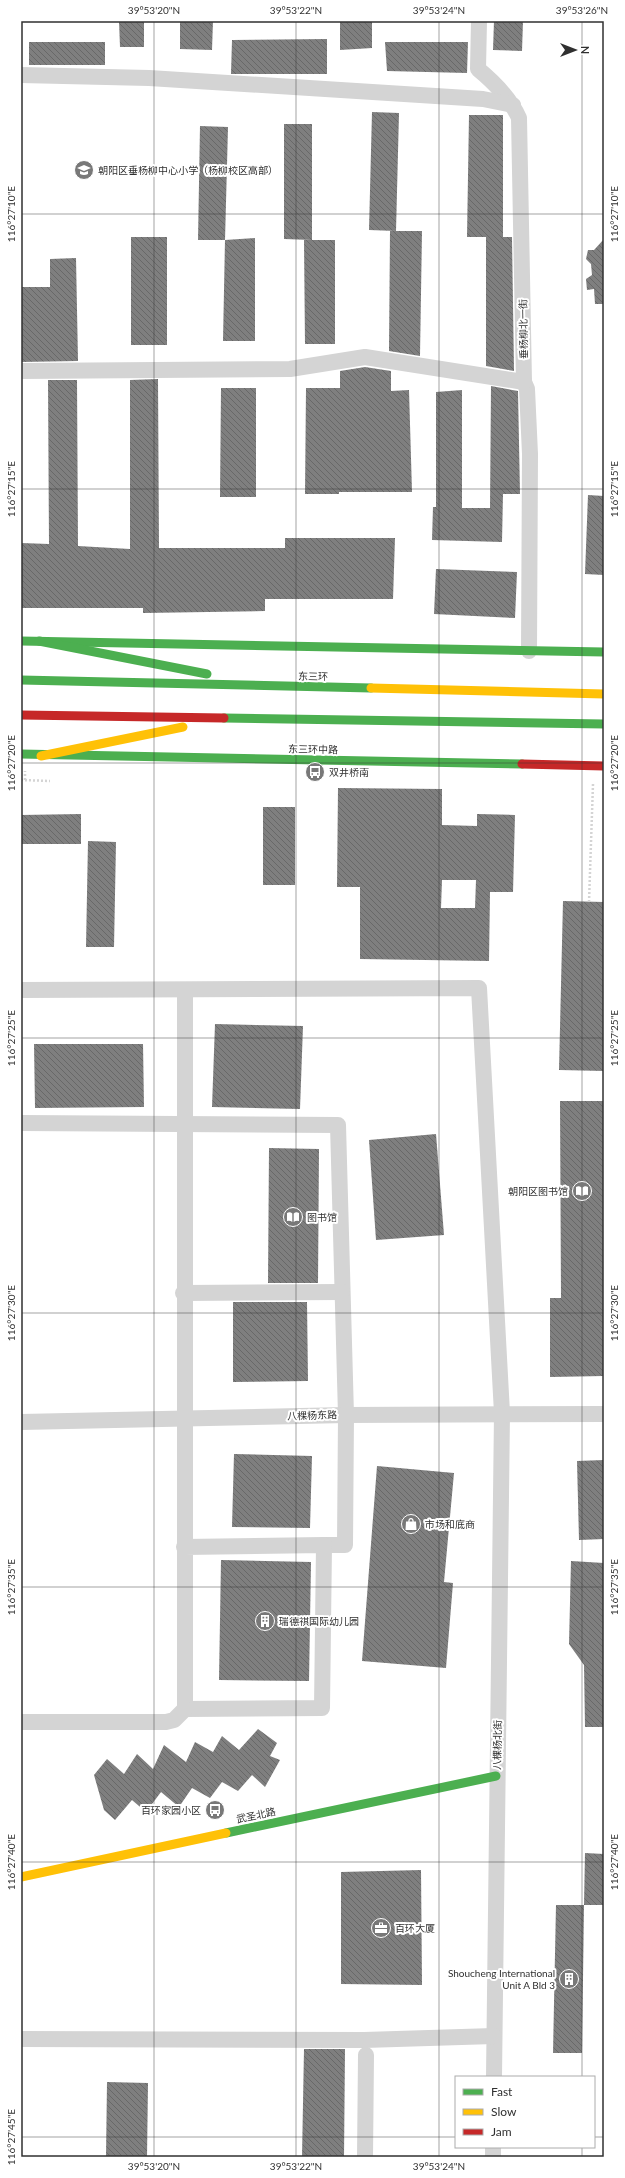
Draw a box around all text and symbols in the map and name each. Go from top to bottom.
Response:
text: 39°53'20"N [128,4,180,16]
text: 39°53'22"N [270,4,322,16]
text: 39°53'24"N [413,4,465,16]
text: 39°53'26"N [556,4,608,16]
north arrow [555,30,595,70]
text: N [579,46,592,54]
school or university icon: 朝阳区垂杨柳中心小学（杨柳校区高部） [73,159,95,181]
place label: 朝阳区垂杨柳中心小学（杨柳校区高部） [98,164,278,176]
text: 116°27'10"E [5,186,17,242]
text: 116°27'10"E [608,186,620,242]
street label: 垂杨柳北一街 [516,299,530,359]
text: 116°27'15"E [5,461,17,517]
text: 116°27'15"E [608,461,620,517]
street label: 东三环 [298,670,328,682]
text: 116°27'20"E [5,735,17,791]
text: 116°27'20"E [608,735,620,791]
street label: 东三环中路 [288,743,338,755]
bus stop icon: 双井桥南 [304,761,326,783]
place label: 双井桥南 [329,766,369,778]
text: 116°27'25"E [5,1010,17,1066]
text: 116°27'25"E [608,1010,620,1066]
library icon: 朝阳区图书馆 [571,1180,593,1202]
place label: 朝阳区图书馆 [508,1185,568,1197]
library icon: 图书馆 [282,1206,304,1228]
place label: 图书馆 [307,1211,337,1223]
text: 116°27'30"E [5,1285,17,1341]
text: 116°27'30"E [608,1285,620,1341]
street label: 八棵杨东路 [287,1408,337,1422]
shop icon: 市场和底商 [400,1513,422,1535]
place label: 市场和底商 [425,1518,475,1530]
text: 116°27'35"E [5,1559,17,1615]
text: 116°27'35"E [608,1559,620,1615]
building icon: 瑞德祺国际幼儿园 [254,1610,276,1632]
place label: 瑞德祺国际幼儿园 [279,1615,359,1627]
street label: 八棵杨北街 [491,1720,503,1770]
bus stop icon: 百环家园小区 [204,1799,226,1821]
place label: 百环家园小区 [141,1804,201,1816]
street label: 武圣北路 [235,1805,277,1825]
text: 116°27'40"E [5,1834,17,1890]
text: 116°27'40"E [608,1834,620,1890]
office icon: 百环大厦 [370,1917,392,1939]
place label: 百环大厦 [395,1922,435,1934]
place label: Shoucheng International Unit A Bld 3 [448,1967,555,1991]
building icon: Shoucheng International Unit A Bld 3 [558,1968,580,1990]
legend [455,2076,595,2148]
text: Fast [491,2084,513,2099]
text: Slow [491,2104,517,2119]
text: 116°27'45"E [5,2109,17,2165]
text: Jam [491,2124,512,2139]
text: 39°53'20"N [128,2160,180,2172]
text: 39°53'22"N [270,2160,322,2172]
text: 39°53'24"N [413,2160,465,2172]

